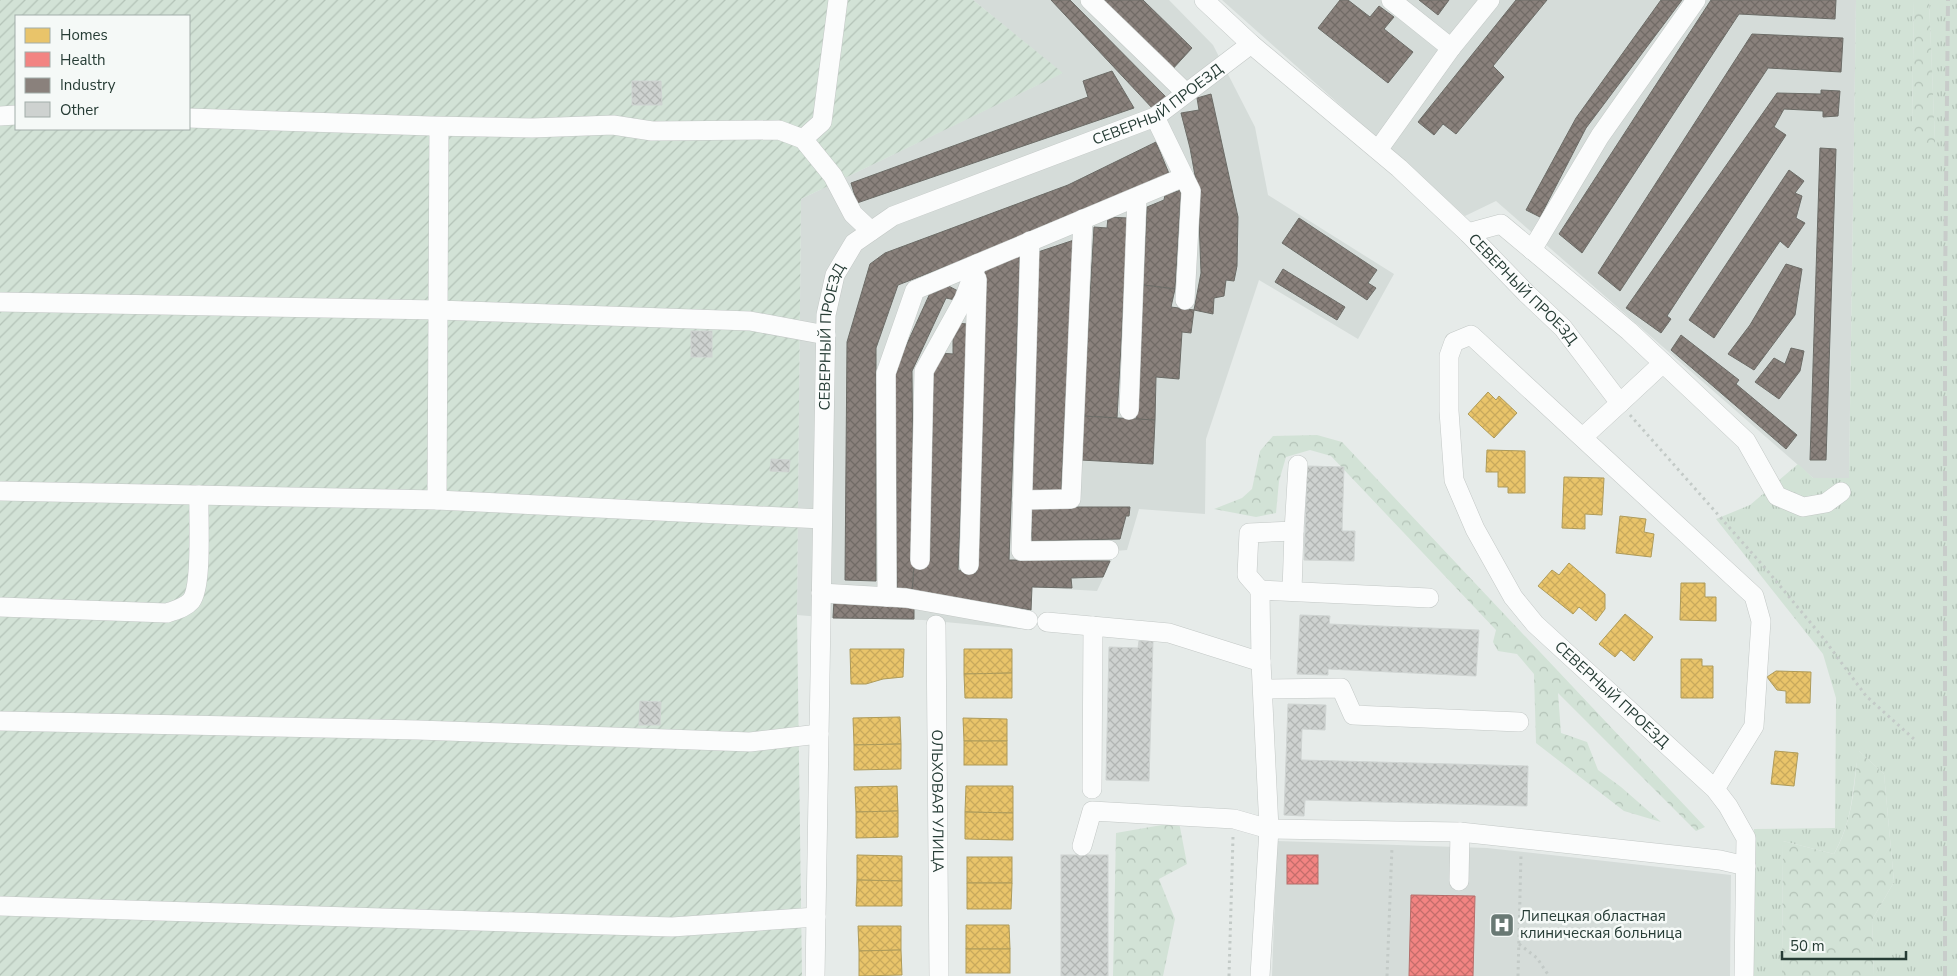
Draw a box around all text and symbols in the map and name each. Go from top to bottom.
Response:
legend [15,15,190,130]
text: Homes [60,25,108,45]
text: Health [60,50,105,70]
street label: СЕВЕРНЫЙ ПРОЕЗД [1090,59,1227,150]
text: Industry [60,75,116,95]
text: Other [60,100,99,120]
street label: СЕВЕРНЫЙ ПРОЕЗД [1464,229,1582,349]
street label: СЕВЕРНЫЙ ПРОЕЗД [814,259,850,411]
street label: СЕВЕРНЫЙ ПРОЕЗД [1550,637,1674,752]
street label: ОЛЬХОВАЯ УЛИЦА [927,729,948,873]
place label: Липецкая областная клиническая больница [1520,906,1682,943]
hospital icon: Липецкая областная клиническая больница [1489,912,1515,938]
scale bar [1782,928,1906,960]
text: 50 m [1790,936,1825,956]

